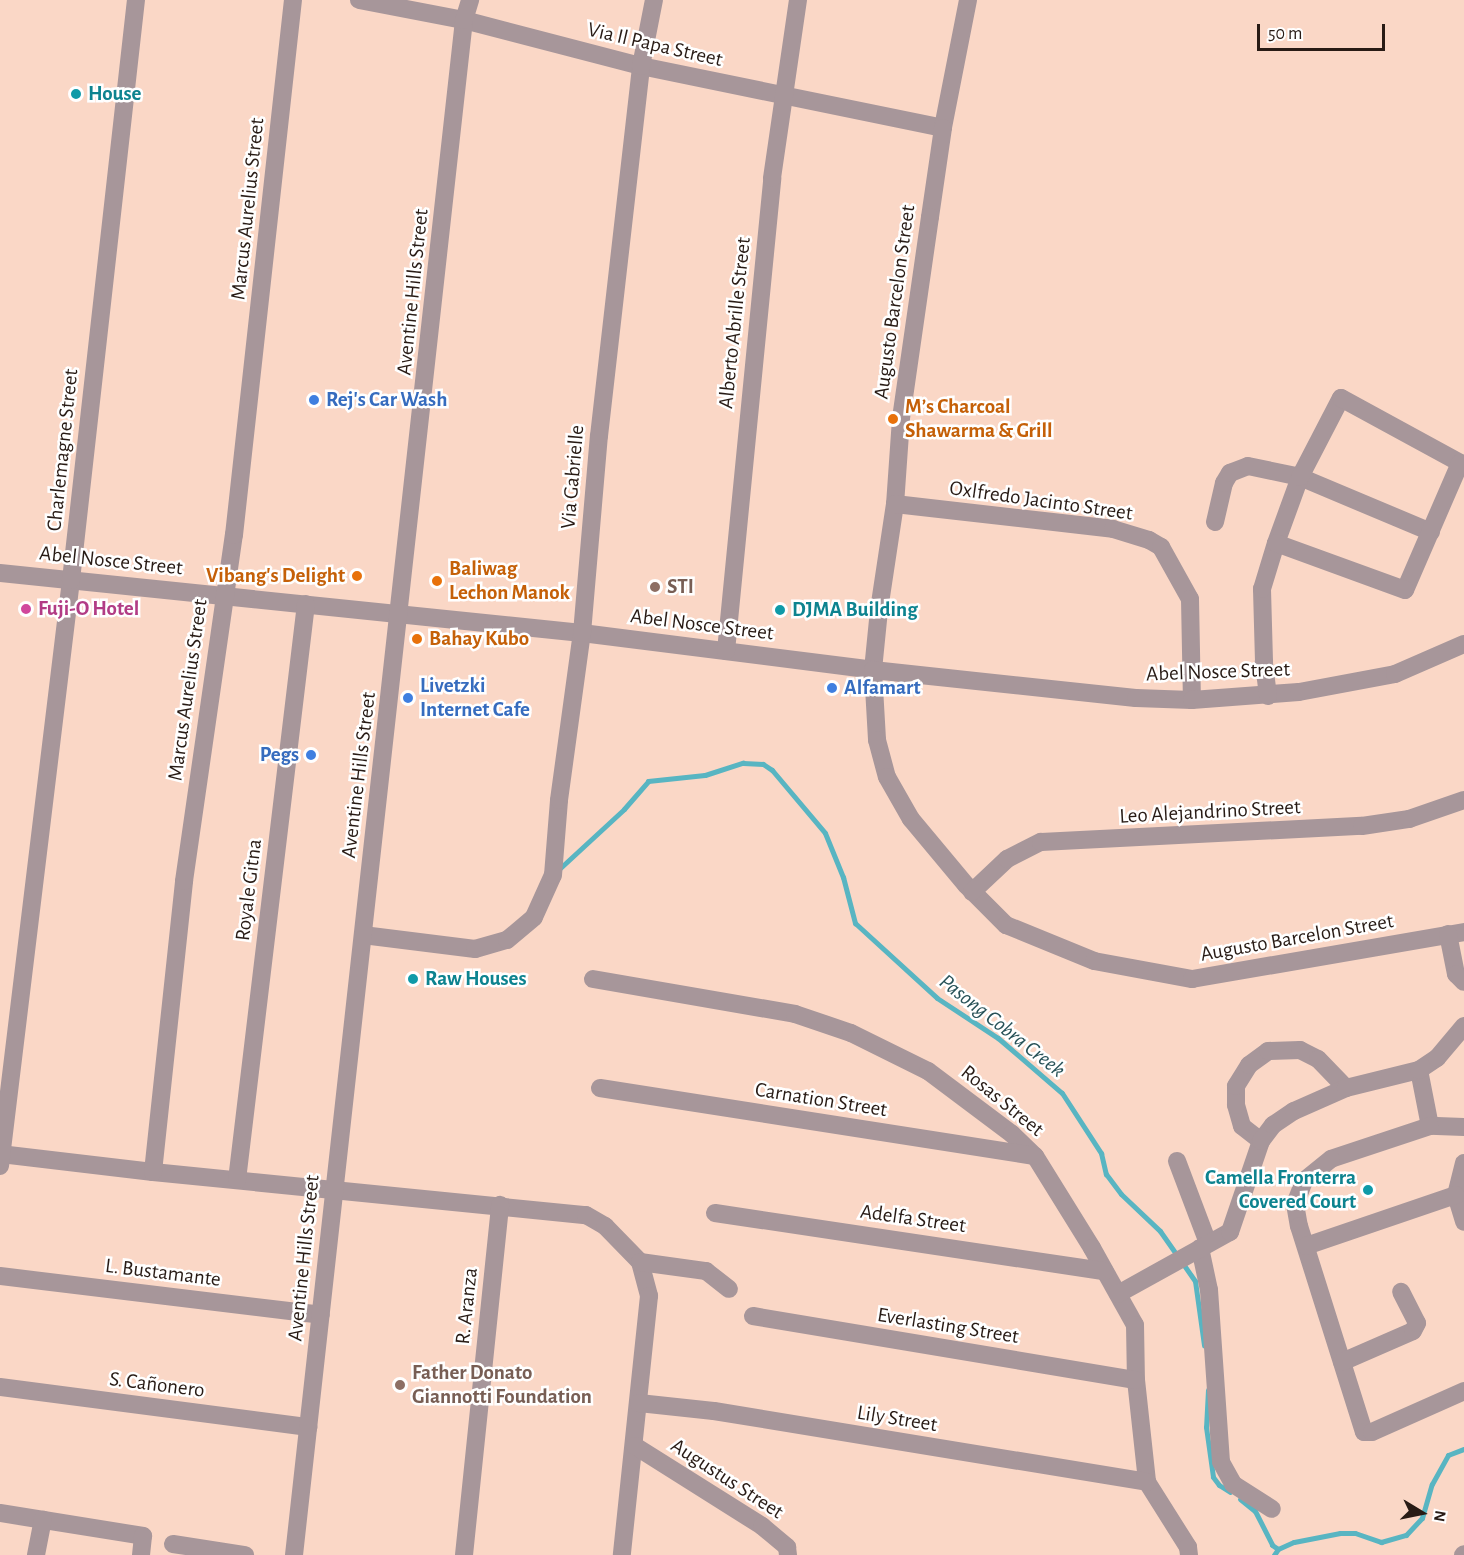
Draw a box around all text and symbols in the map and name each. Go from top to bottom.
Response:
scale bar [1260,12,1388,50]
street label: Via Il Papa Street [585,17,725,73]
text: 50 m [1268,25,1302,43]
place label: House [88,81,142,107]
marker: House [69,87,83,101]
street label: Marcus Aurelius Street [226,117,270,301]
street label: Augusto Barcelon Street [869,203,921,401]
street label: Aventine Hills Street [392,208,434,376]
street label: Alberto Abrille Street [713,236,757,410]
street label: Charlemagne Street [42,368,84,532]
place label: Rej's Car Wash [326,387,447,413]
marker: Rej's Car Wash [307,393,321,407]
place label: M’s Charcoal Shawarma & Grill [905,394,1052,444]
marker: M’s Charcoal Shawarma & Grill [886,412,900,426]
street label: Via Gabrielle [556,424,590,530]
street label: Oxlfredo Jacinto Street [948,476,1134,526]
street label: Abel Nosce Street [38,541,184,581]
place label: Baliwag Lechon Manok [449,556,570,606]
place label: Vibang's Delight [206,563,345,589]
marker: Vibang's Delight [350,569,364,583]
marker: Baliwag Lechon Manok [430,574,444,588]
place label: STI [667,574,694,600]
marker: STI [648,580,662,594]
place label: Fuji-O Hotel [38,596,139,622]
place label: DJMA Building [792,597,918,623]
street label: Marcus Aurelius Street [163,598,213,782]
marker: Fuji-O Hotel [19,602,33,616]
marker: DJMA Building [773,603,787,617]
street label: Abel Nosce Street [629,604,775,646]
place label: Bahay Kubo [429,626,529,652]
marker: Bahay Kubo [410,632,424,646]
street label: Abel Nosce Street [1146,657,1290,687]
place label: Livetzki Internet Cafe [420,673,530,723]
place label: Alfamart [844,675,920,701]
marker: Alfamart [825,681,839,695]
street label: Aventine Hills Street [336,691,382,859]
marker: Livetzki Internet Cafe [401,691,415,705]
place label: Pegs [260,742,299,768]
marker: Pegs [304,748,318,762]
street label: Leo Alejandrino Street [1119,795,1301,829]
street label: Royale Gitna [230,838,268,942]
street label: Augusto Barcelon Street [1198,909,1396,967]
place label: Raw Houses [425,966,527,992]
water label: Pasong Cobra Creek [934,969,1070,1083]
marker: Raw Houses [406,972,420,986]
street label: Rosas Street [955,1060,1049,1142]
street label: Carnation Street [753,1077,889,1123]
place label: Camella Fronterra Covered Court [1205,1165,1356,1215]
street label: Aventine Hills Street [283,1174,325,1342]
marker: Camella Fronterra Covered Court [1361,1183,1375,1197]
street label: Adelfa Street [859,1199,967,1239]
street label: L. Bustamante [104,1253,222,1293]
street label: R. Aranza [450,1266,484,1346]
street label: Everlasting Street [875,1302,1021,1350]
place label: Father Donato Giannotti Foundation [412,1360,592,1410]
street label: S. Cañonero [108,1367,206,1403]
marker: Father Donato Giannotti Foundation [393,1378,407,1392]
street label: Lily Street [855,1400,939,1438]
street label: Augustus Street [666,1433,788,1525]
north arrow [1392,1483,1452,1543]
text: N [1431,1509,1449,1523]

